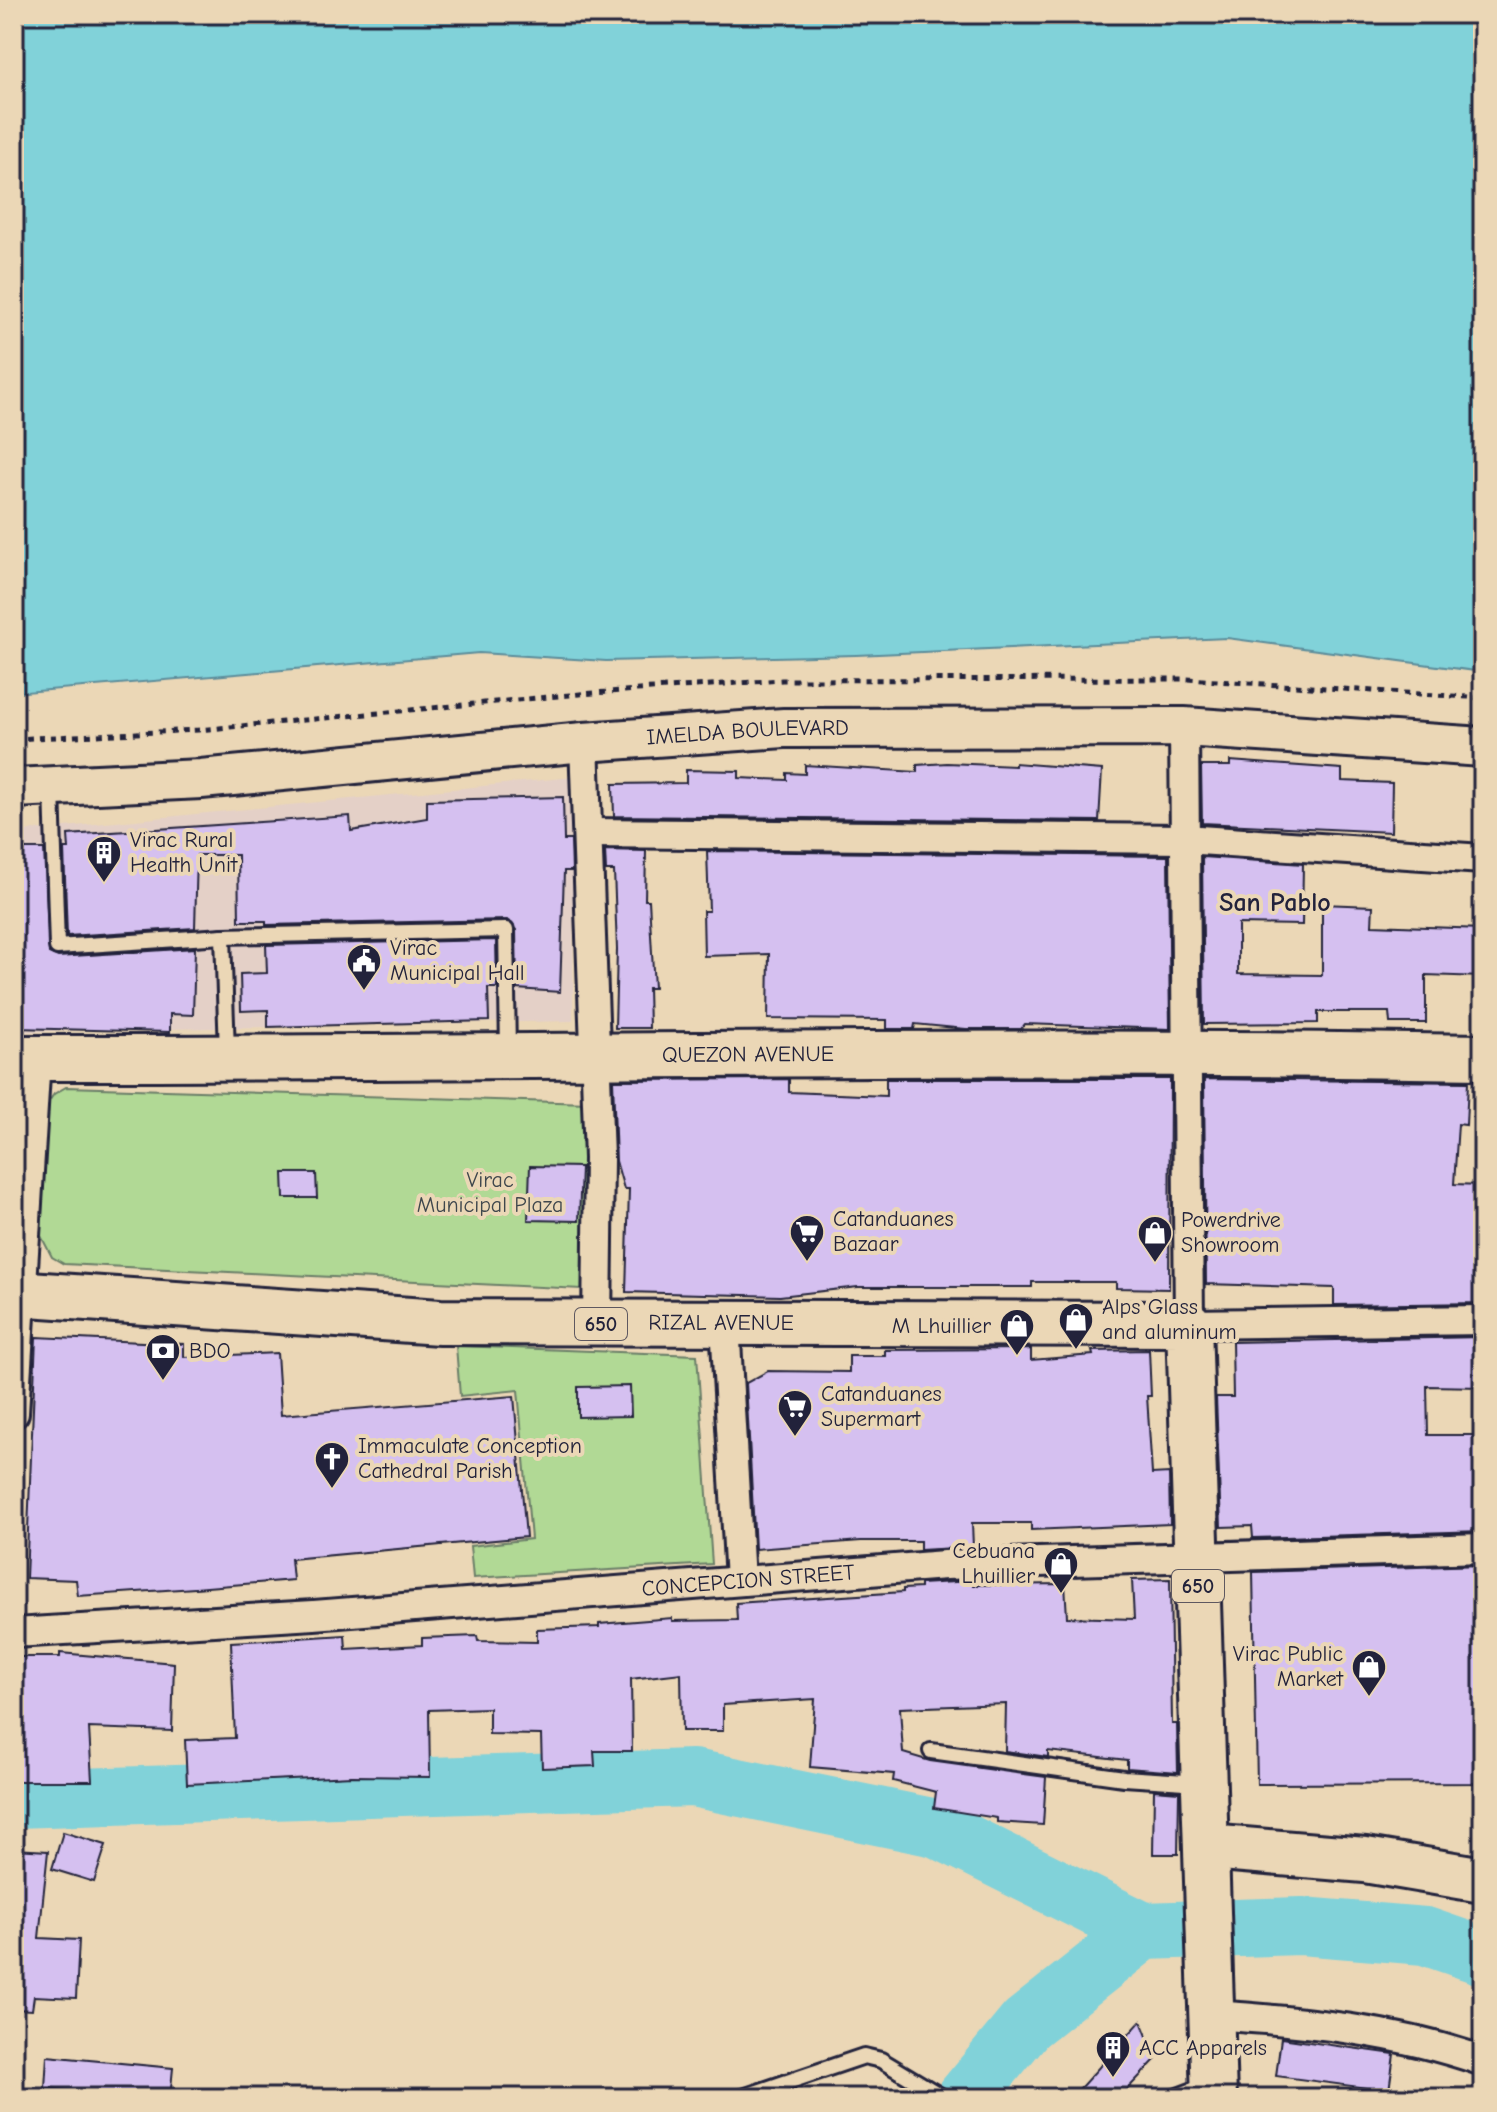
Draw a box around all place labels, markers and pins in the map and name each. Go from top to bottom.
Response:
place label: Virac Rural Health Unit [130,827,238,878]
building icon: Virac Rural Health Unit [85,834,123,884]
place label: Virac Municipal Hall [390,935,525,986]
public building icon: Virac Municipal Hall [345,942,383,992]
place label: Catanduanes Bazaar [833,1206,954,1257]
place label: Powerdrive Showroom [1181,1207,1281,1258]
supermarket icon: Catanduanes Bazaar [788,1213,826,1263]
shop icon: Powerdrive Showroom [1136,1214,1174,1264]
place label: Alps Glass and aluminum [1102,1294,1237,1345]
shop icon: Alps Glass and aluminum [1057,1301,1095,1351]
shop icon: M Lhuillier [998,1307,1036,1357]
place label: M Lhuillier [892,1313,991,1339]
bank icon: BDO [144,1332,182,1382]
place label: BDO [189,1338,231,1364]
place label: Catanduanes Supermart [821,1381,942,1432]
supermarket icon: Catanduanes Supermart [776,1388,814,1438]
place label: Immaculate Conception Cathedral Parish [358,1433,582,1484]
church icon: Immaculate Conception Cathedral Parish [313,1440,351,1490]
place label: Cebuana Lhuillier [953,1538,1035,1589]
shop icon: Cebuana Lhuillier [1042,1545,1080,1595]
place label: Virac Public Market [1233,1641,1344,1692]
shop icon: Virac Public Market [1350,1648,1388,1698]
building icon: ACC Apparels [1094,2029,1132,2079]
place label: ACC Apparels [1139,2035,1267,2061]

